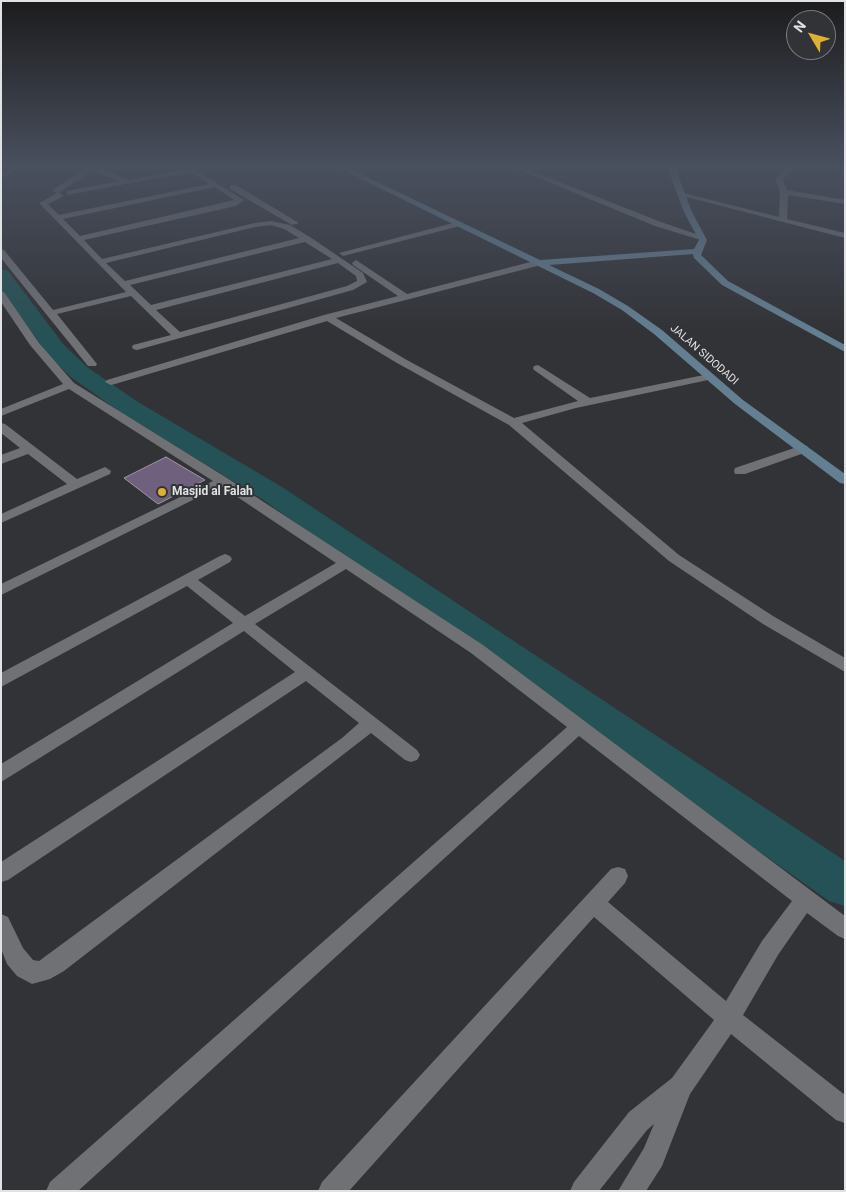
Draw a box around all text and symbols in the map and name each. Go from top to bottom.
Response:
north arrow [786,10,836,60]
text: N [790,18,809,35]
street label: JALAN SIDODADI [667,322,741,388]
place label: Masjid al Falah [172,485,253,499]
marker: Masjid al Falah [156,486,168,498]

